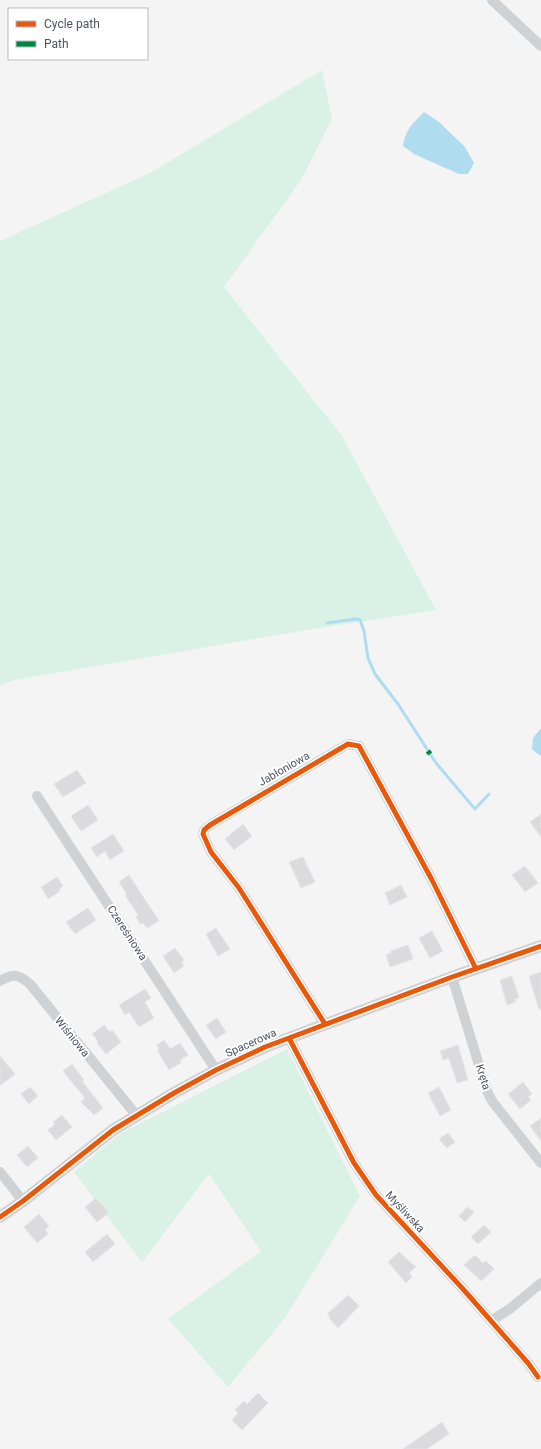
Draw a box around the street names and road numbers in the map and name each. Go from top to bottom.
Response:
street label: Jabłoniowa [256,749,312,789]
street label: Czereśniowa [104,903,150,963]
street label: Wiśniowa [52,1014,92,1060]
street label: Spacerowa [223,1026,279,1060]
street label: Kręta [473,1063,493,1091]
street label: Myśliwska [383,1189,427,1235]

